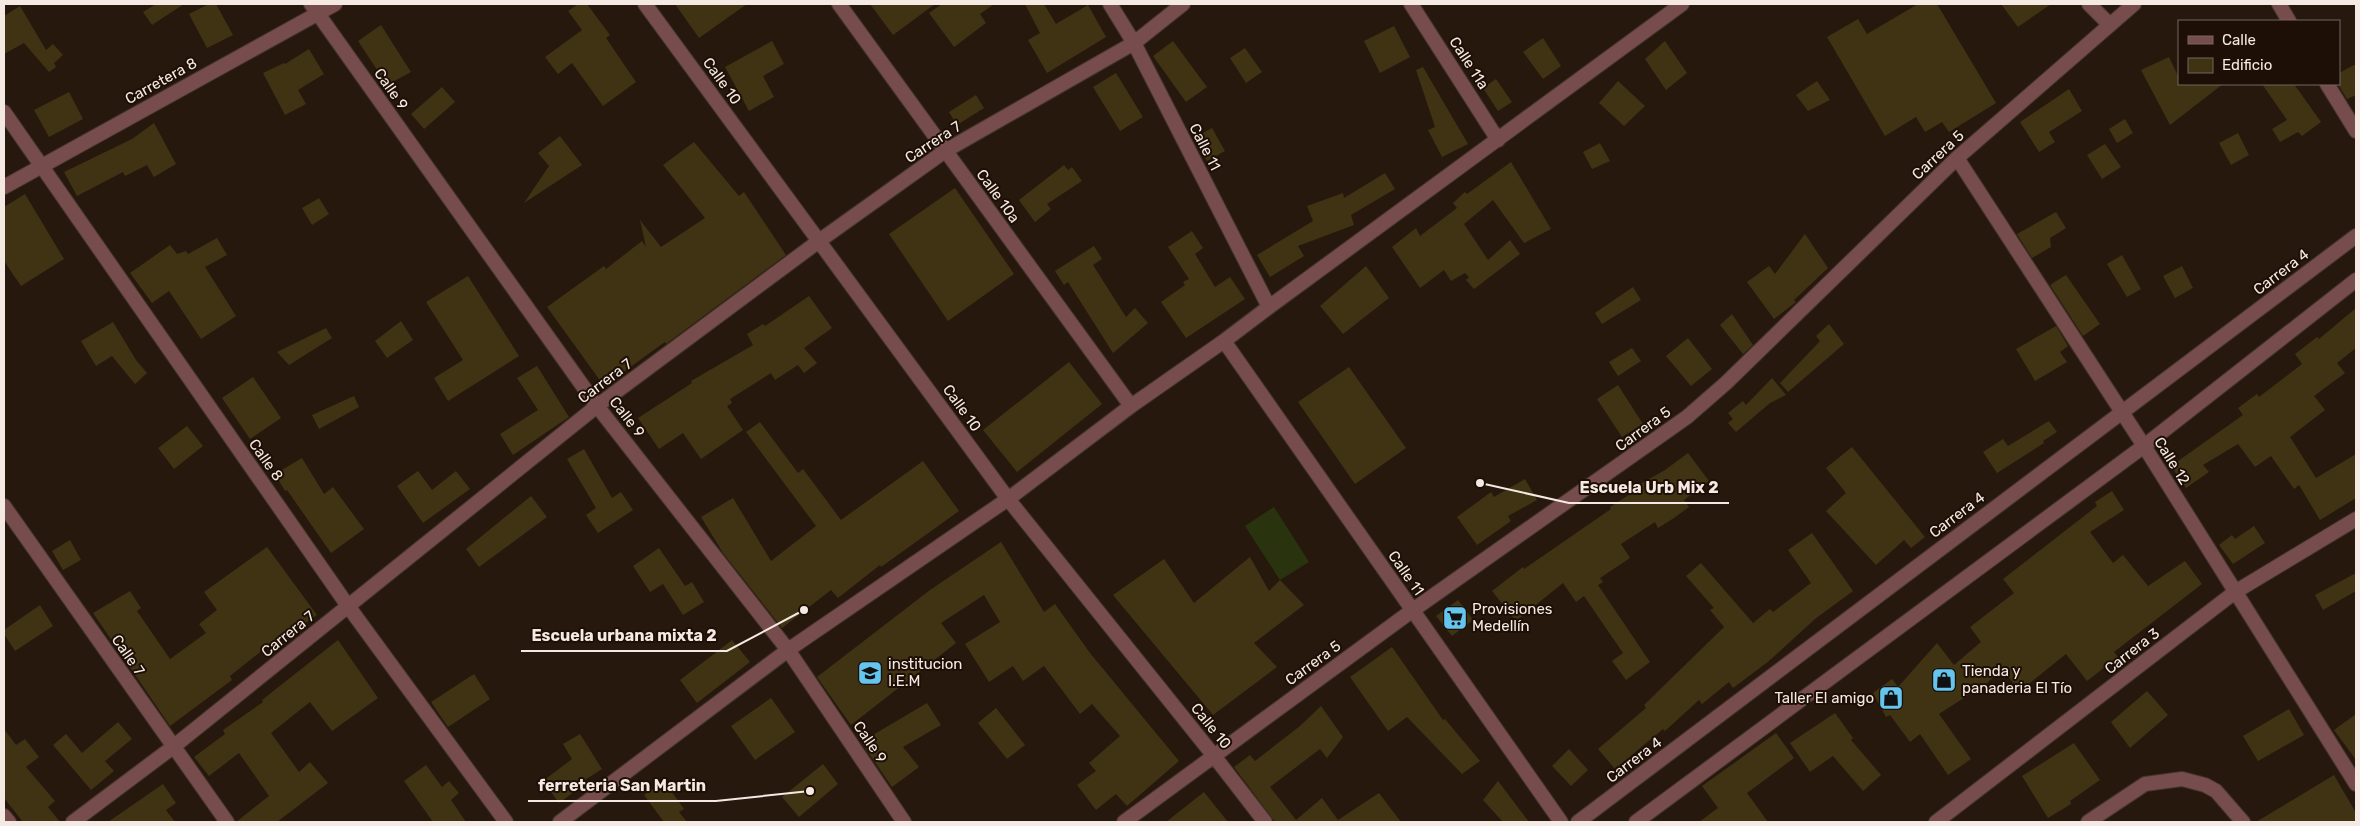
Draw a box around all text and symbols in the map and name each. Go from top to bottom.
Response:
legend [2178,20,2340,85]
text: Calle [2222,31,2256,49]
street label: Calle 11a [1445,33,1493,93]
street label: Carretera 8 [122,54,200,108]
street label: Calle 10 [699,54,745,108]
text: Edificio [2222,56,2272,74]
street label: Calle 9 [370,65,412,113]
street label: Carrera 7 [902,117,965,167]
street label: Calle 11 [1186,120,1224,174]
street label: Carrera 5 [1908,126,1968,184]
street label: Calle 10a [973,166,1023,226]
street label: Carrera 4 [2250,245,2312,299]
street label: Carrera 7 [574,355,636,407]
street label: Calle 10 [939,381,985,435]
street label: Calle 9 [606,393,648,441]
street label: Carrera 5 [1612,403,1674,455]
street label: Calle 12 [2150,434,2194,488]
street label: Calle 8 [245,436,287,484]
callout: Escuela Urb Mix 2 [1569,472,1729,503]
text: Escuela Urb Mix 2 [1579,478,1719,497]
street label: Carrera 4 [1926,488,1988,542]
street label: Calle 11 [1384,547,1428,599]
place label: Provisiones Medellín [1472,600,1553,635]
supermarket icon: Provisiones Medellín [1442,605,1468,631]
street label: Carrera 7 [258,607,318,661]
callout: Escuela urbana mixta 2 [521,620,727,651]
street label: Carrera 3 [2101,624,2163,678]
text: Escuela urbana mixta 2 [531,626,717,645]
street label: Calle 7 [108,631,149,679]
street label: Carrera 5 [1282,637,1344,689]
place label: institucion I.E.M [888,655,962,690]
school or university icon: institucion I.E.M [857,660,883,686]
place label: Tienda y panaderia El Tío [1962,662,2072,697]
shop icon: Tienda y panaderia El Tío [1931,667,1957,693]
shop icon: Taller El amigo [1878,685,1904,711]
place label: Taller El amigo [1774,689,1874,707]
street label: Calle 10 [1187,700,1235,752]
street label: Calle 9 [850,718,891,766]
street label: Carrera 4 [1603,733,1665,787]
callout: ferreteria San Martin [528,770,716,801]
text: ferreteria San Martin [538,776,706,795]

